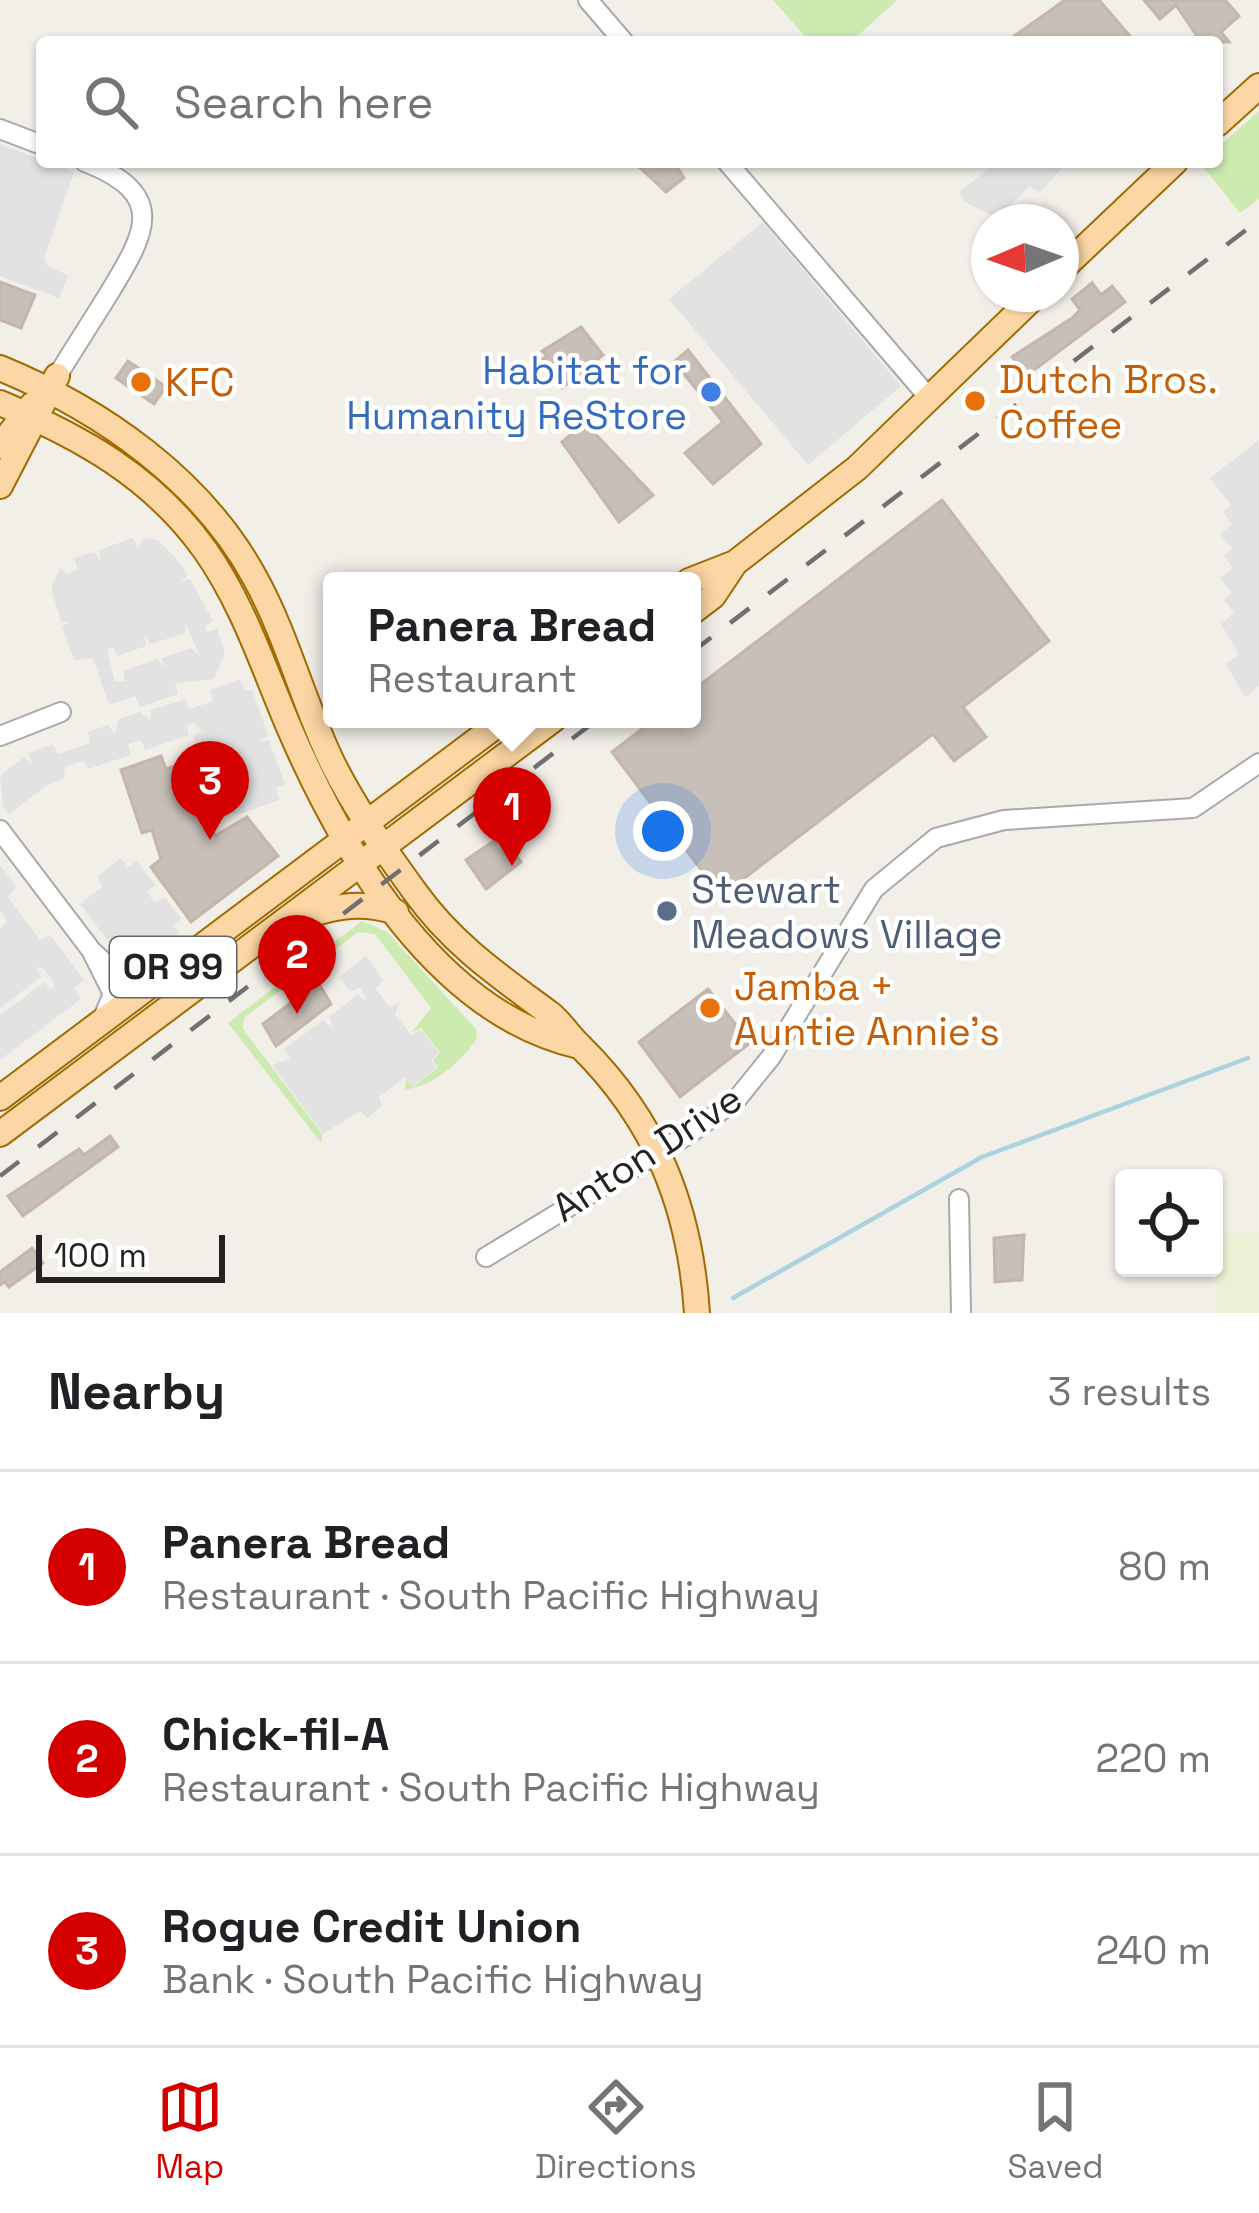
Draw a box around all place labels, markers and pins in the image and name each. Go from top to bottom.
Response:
place label: Habitat for Humanity ReStore [346,346,687,440]
place label: Dutch Bros. Coffee [999,355,1218,449]
place label: KFC [165,358,235,407]
marker: KFC [128,369,154,395]
marker: Habitat for Humanity ReStore [698,379,724,405]
marker: Dutch Bros. Coffee [962,388,988,414]
pin: 3 [171,741,249,840]
pin: 1 [473,767,551,866]
place label: Stewart Meadows Village [691,865,1002,959]
marker: Stewart Meadows Village [654,898,680,924]
pin: 2 [258,915,336,1014]
place label: Jamba + Auntie Annie's [734,962,1000,1056]
marker: Jamba + Auntie Annie's [697,995,723,1021]

